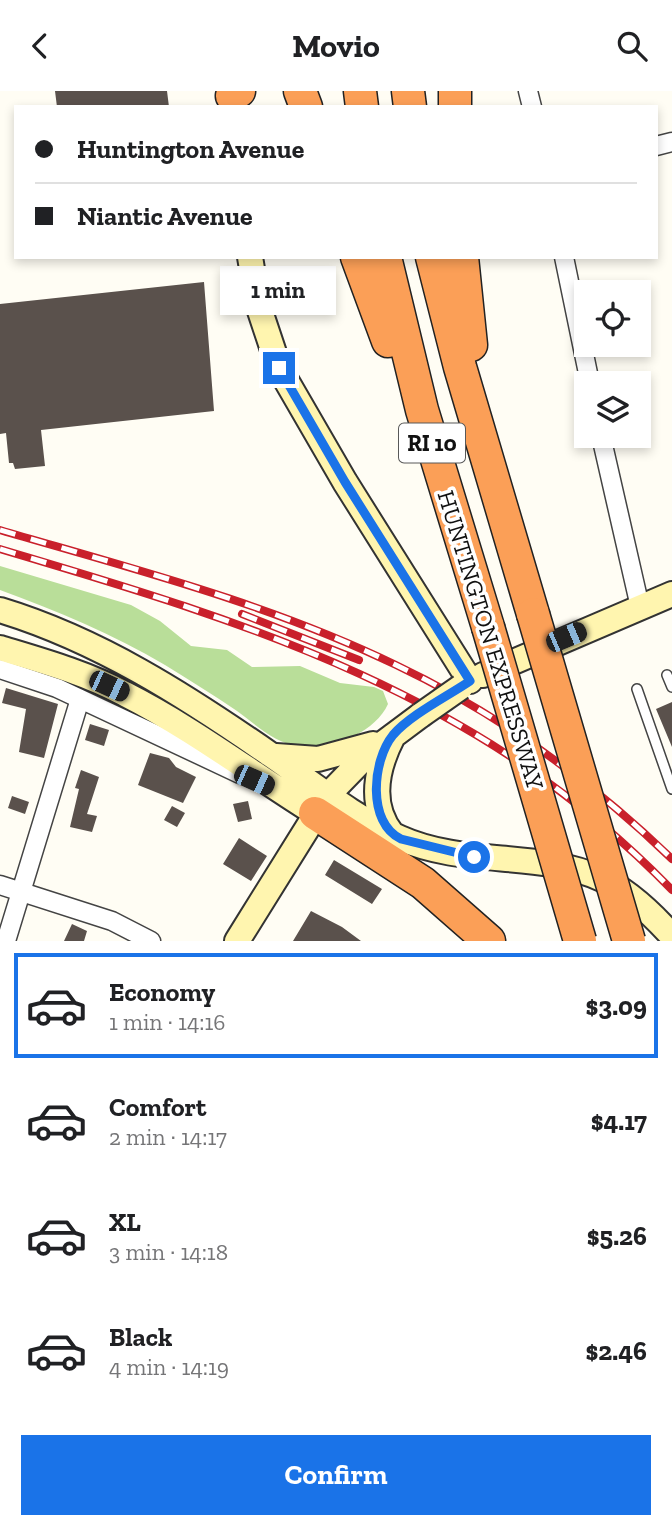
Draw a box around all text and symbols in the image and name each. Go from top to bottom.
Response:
icon: back [21,27,59,65]
text: Movio [292,27,380,65]
icon: search [613,27,651,65]
text: Huntington Avenue [77,133,304,165]
text: Niantic Avenue [77,200,253,232]
callout: 1 min [221,267,337,315]
text: 1 min [251,276,305,304]
map controls [574,280,651,448]
button: locate [574,280,651,357]
route end [263,352,295,384]
button: layers [574,371,651,448]
road number: RI 10 [399,423,465,463]
street label: HUNTINGTON EXPRESSWAY [432,487,550,793]
car [543,619,590,655]
car [86,668,133,704]
car [231,762,278,798]
route start [458,841,490,873]
icon: car [25,974,88,1037]
text: Economy [109,976,215,1008]
text: $3.09 [586,990,647,1022]
text: 1 min · 14:16 [109,1008,226,1036]
icon: car [25,1089,88,1152]
text: Comfort [109,1091,206,1123]
text: $4.17 [591,1105,647,1137]
text: 2 min · 14:17 [109,1123,227,1151]
icon: car [25,1204,88,1267]
text: XL [109,1206,141,1238]
text: $5.26 [587,1220,647,1252]
text: 3 min · 14:18 [109,1238,228,1266]
icon: car [25,1319,88,1382]
text: Black [109,1321,172,1353]
text: $2.46 [586,1335,647,1367]
text: 4 min · 14:19 [109,1353,229,1381]
button: Confirm [21,1435,651,1515]

